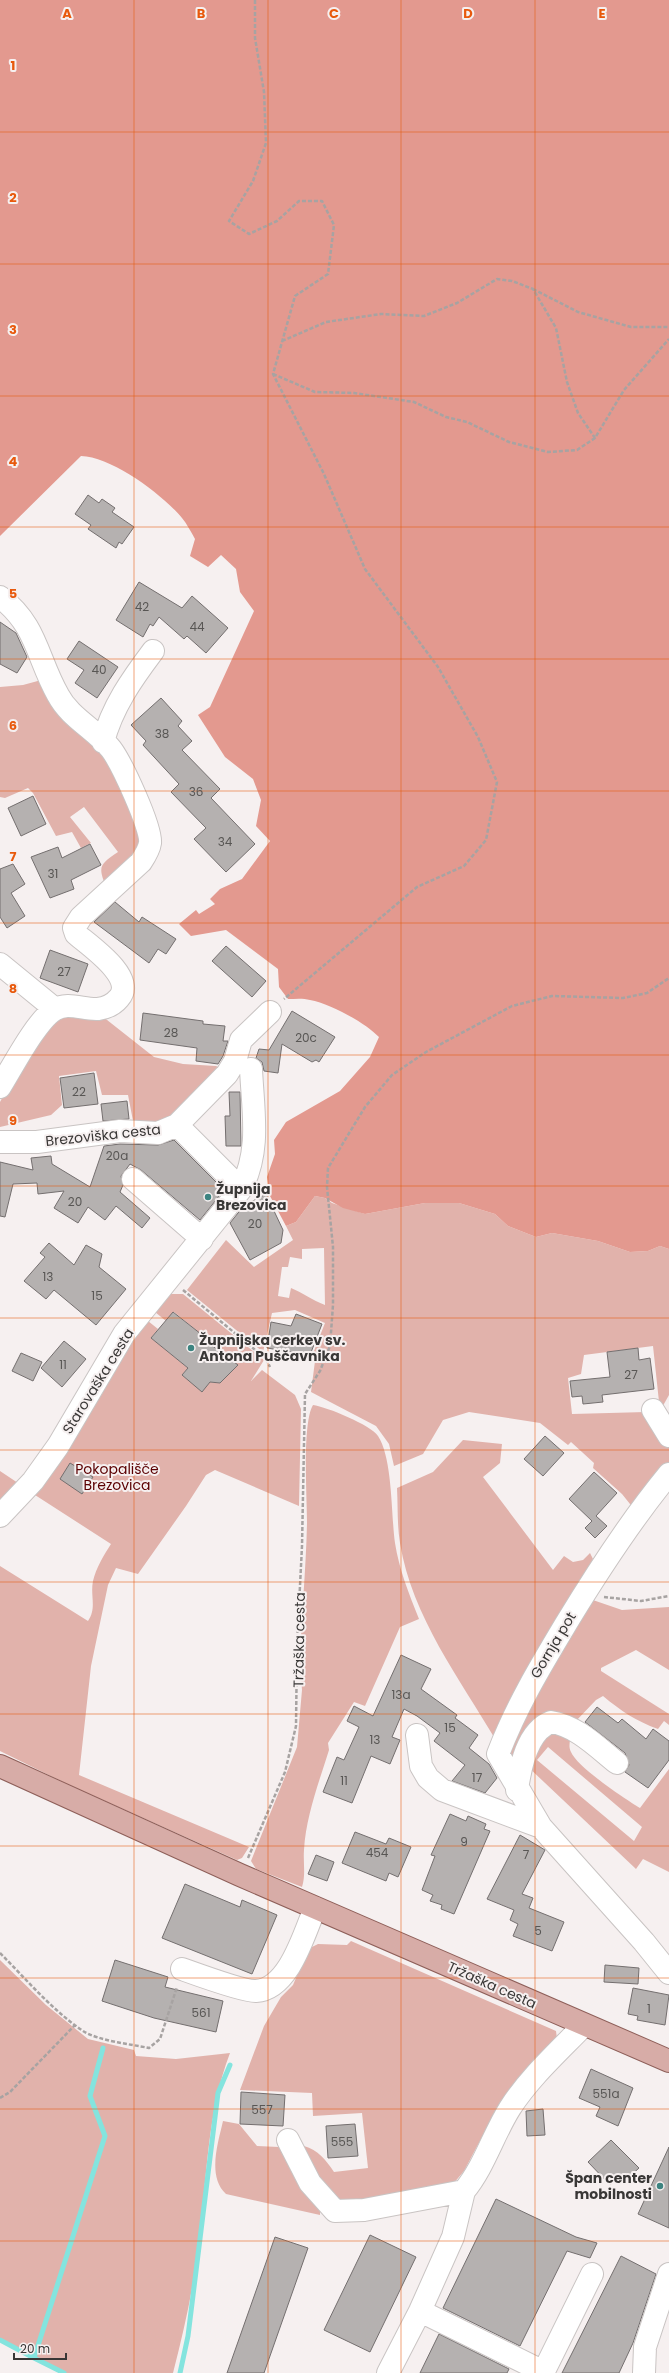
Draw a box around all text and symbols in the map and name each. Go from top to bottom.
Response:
text: A [62,4,72,23]
text: B [197,4,206,23]
text: C [329,4,339,23]
text: D [463,4,473,23]
text: E [598,4,606,23]
text: 1 [11,56,15,75]
text: 2 [9,188,17,207]
text: 3 [9,320,17,339]
text: 4 [9,452,18,471]
text: 5 [9,584,17,603]
house number: 42 [135,598,149,615]
house number: 44 [189,618,205,635]
house number: 40 [91,661,107,678]
text: 6 [9,716,17,735]
house number: 38 [155,725,169,742]
house number: 36 [189,783,203,800]
house number: 34 [218,833,233,850]
text: 7 [10,847,17,866]
house number: 31 [48,865,58,882]
house number: 27 [57,963,71,980]
text: 8 [9,979,17,998]
house number: 28 [164,1024,178,1041]
house number: 20c [295,1029,317,1046]
house number: 22 [72,1083,86,1100]
text: 9 [9,1111,17,1130]
street label: Brezoviška cesta [44,1119,162,1151]
house number: 20a [106,1147,128,1164]
place label: Župnija Brezovica [216,1179,287,1215]
marker: Župnija Brezovica [203,1192,213,1202]
house number: 20 [68,1193,82,1210]
house number: 20 [248,1215,262,1232]
house number: 13 [43,1268,53,1285]
house number: 15 [91,1287,103,1304]
street label: Starovaška cesta [57,1324,139,1438]
place label: Župnijska cerkev sv. Antona Puščavnika [199,1330,346,1366]
marker: Župnijska cerkev sv. Antona Puščavnika [186,1343,196,1353]
house number: 11 [59,1356,67,1373]
house number: 27 [624,1366,638,1383]
park label: Pokopališče Brezovica [75,1459,159,1495]
street label: Tržaška cesta [288,1592,310,1688]
street label: Gornja pot [525,1608,581,1682]
house number: 13a [391,1686,411,1703]
house number: 15 [444,1719,456,1736]
house number: 13 [370,1731,380,1748]
house number: 17 [472,1769,483,1786]
house number: 11 [340,1772,348,1789]
house number: 9 [460,1833,468,1850]
house number: 454 [366,1844,389,1861]
house number: 7 [523,1846,530,1863]
house number: 5 [534,1922,542,1939]
street label: Tržaška cesta [444,1956,540,2014]
house number: 1 [647,2000,651,2017]
house number: 561 [192,2004,211,2021]
house number: 551a [592,2085,620,2102]
house number: 557 [251,2101,273,2118]
house number: 555 [331,2133,353,2150]
place label: Špan center mobilnosti [565,2168,652,2204]
marker: Špan center mobilnosti [655,2181,665,2191]
scale bar [14,2335,66,2361]
text: 20 m [20,2340,50,2357]

